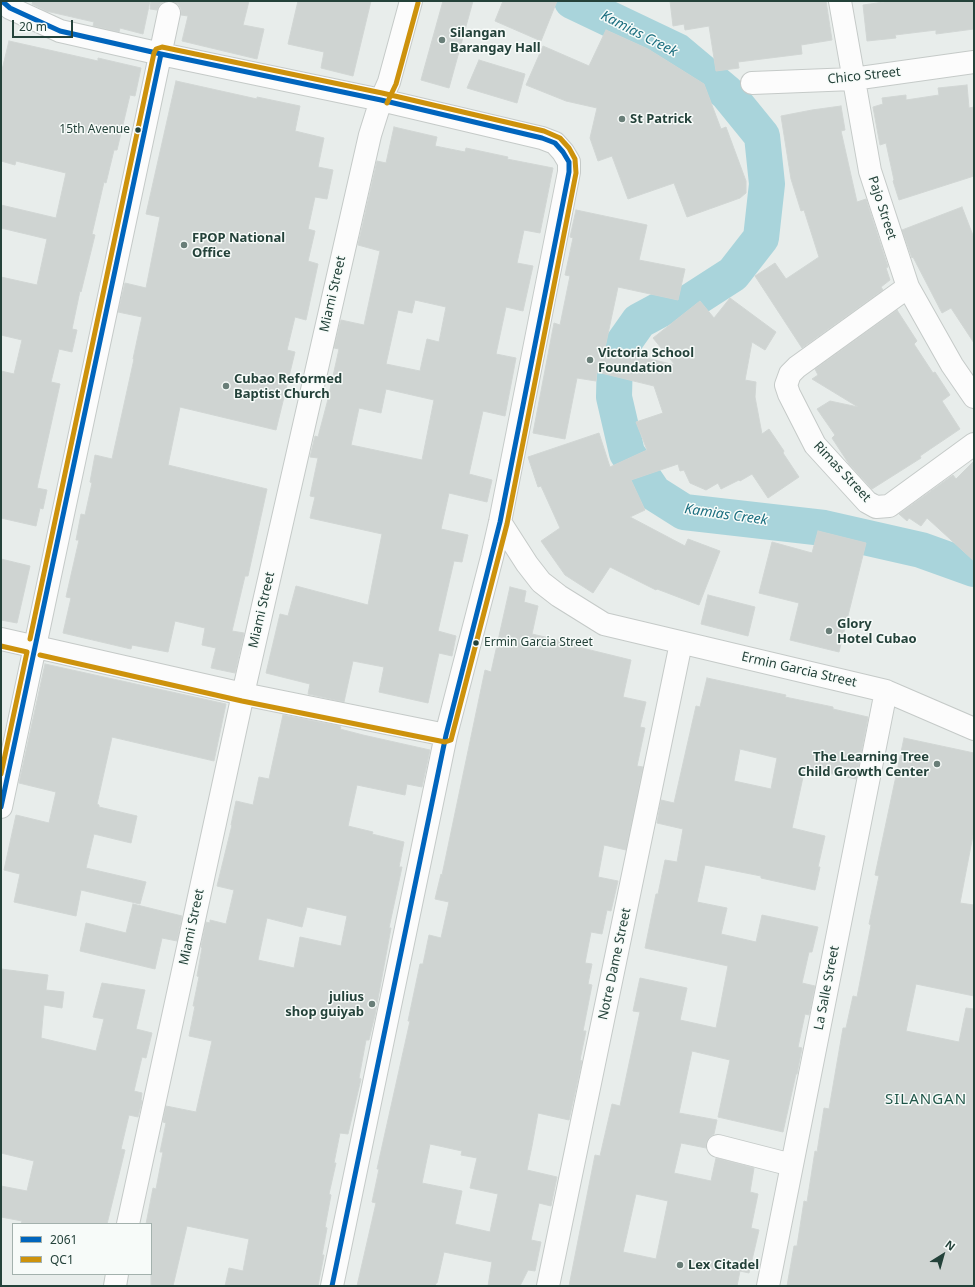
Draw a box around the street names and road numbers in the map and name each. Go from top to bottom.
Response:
street label: Chico Street [827,64,901,88]
street label: Pajo Street [864,174,900,242]
street label: Miami Street [317,254,349,334]
street label: Rimas Street [810,439,874,505]
street label: Miami Street [246,570,278,650]
street label: Ermin Garcia Street [740,649,858,691]
street label: Miami Street [176,887,208,967]
street label: Notre Dame Street [595,907,635,1021]
street label: La Salle Street [811,944,843,1032]

